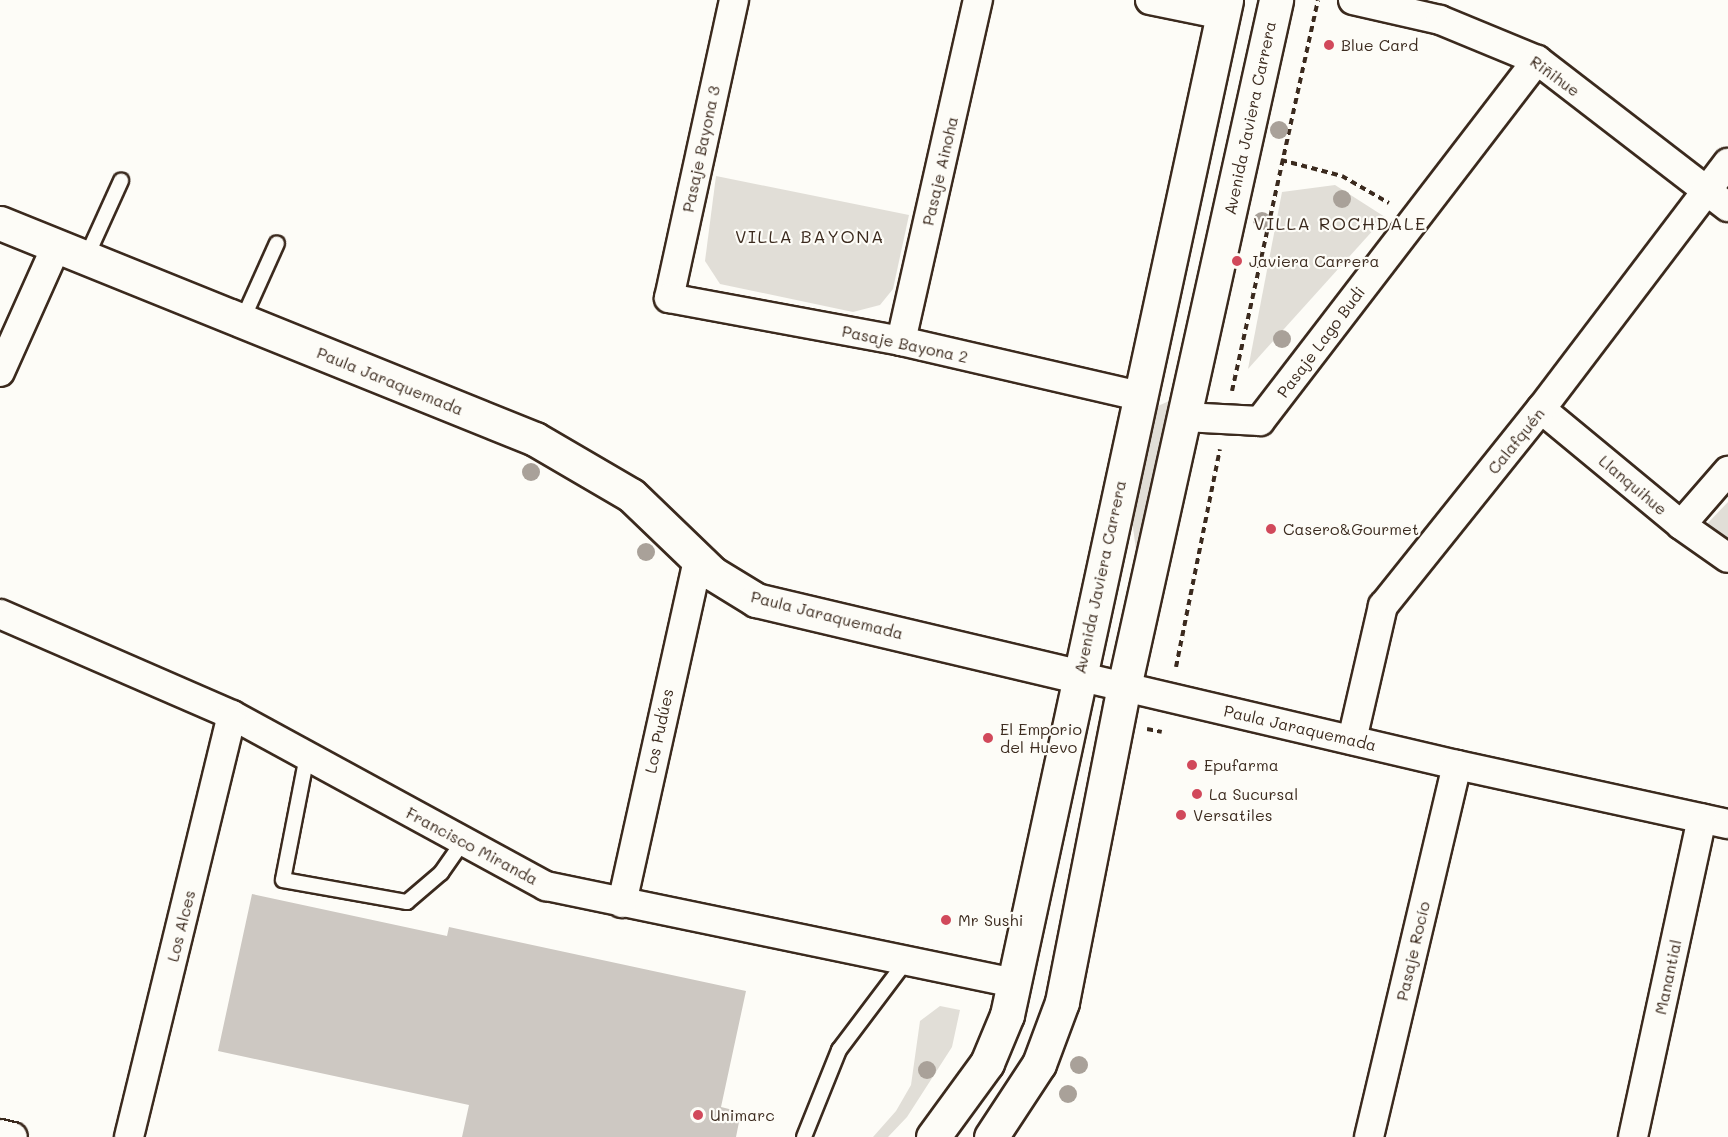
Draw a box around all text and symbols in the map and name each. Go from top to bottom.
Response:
street label: Avenida Javiera Carrera [1220,19,1280,217]
place label: Blue Card [1341,35,1418,55]
marker: Blue Card [1322,38,1336,52]
street label: Riñihue [1526,52,1584,100]
street label: Pasaje Bayona 3 [678,84,724,214]
street label: Pasaje Ainoha [918,115,962,227]
district label: VILLA ROCHDALE [1253,212,1427,234]
district label: VILLA BAYONA [735,225,885,247]
place label: Javiera Carrera [1249,251,1379,271]
marker: Javiera Carrera [1230,254,1244,268]
street label: Pasaje Lago Budi [1273,283,1369,401]
street label: Pasaje Bayona 2 [840,321,970,367]
street label: Paula Jaraquemada [314,343,466,419]
street label: Calafquén [1484,404,1548,478]
street label: Llanquihue [1595,451,1671,519]
street label: Avenida Javiera Carrera [1070,478,1130,676]
place label: Casero&Gourmet [1283,519,1419,539]
marker: Casero&Gourmet [1264,522,1278,536]
street label: Paula Jaraquemada [749,587,905,643]
street label: Los Pudúes [641,687,677,775]
street label: Paula Jaraquemada [1222,701,1378,755]
place label: El Emporio del Huevo [1000,719,1082,757]
marker: El Emporio del Huevo [981,731,995,745]
place label: Epufarma [1204,755,1279,775]
marker: Epufarma [1185,758,1199,772]
place label: La Sucursal [1209,784,1298,804]
marker: La Sucursal [1190,787,1204,801]
street label: Francisco Miranda [403,803,541,889]
place label: Versatiles [1193,805,1273,825]
marker: Versatiles [1174,808,1188,822]
street label: Los Alces [163,888,199,964]
street label: Pasaje Rocío [1392,899,1434,1003]
place label: Mr Sushi [958,910,1023,930]
marker: Mr Sushi [939,913,953,927]
street label: Manantial [1651,938,1685,1016]
place label: Unimarc [710,1105,775,1125]
marker: Unimarc [691,1108,705,1122]

